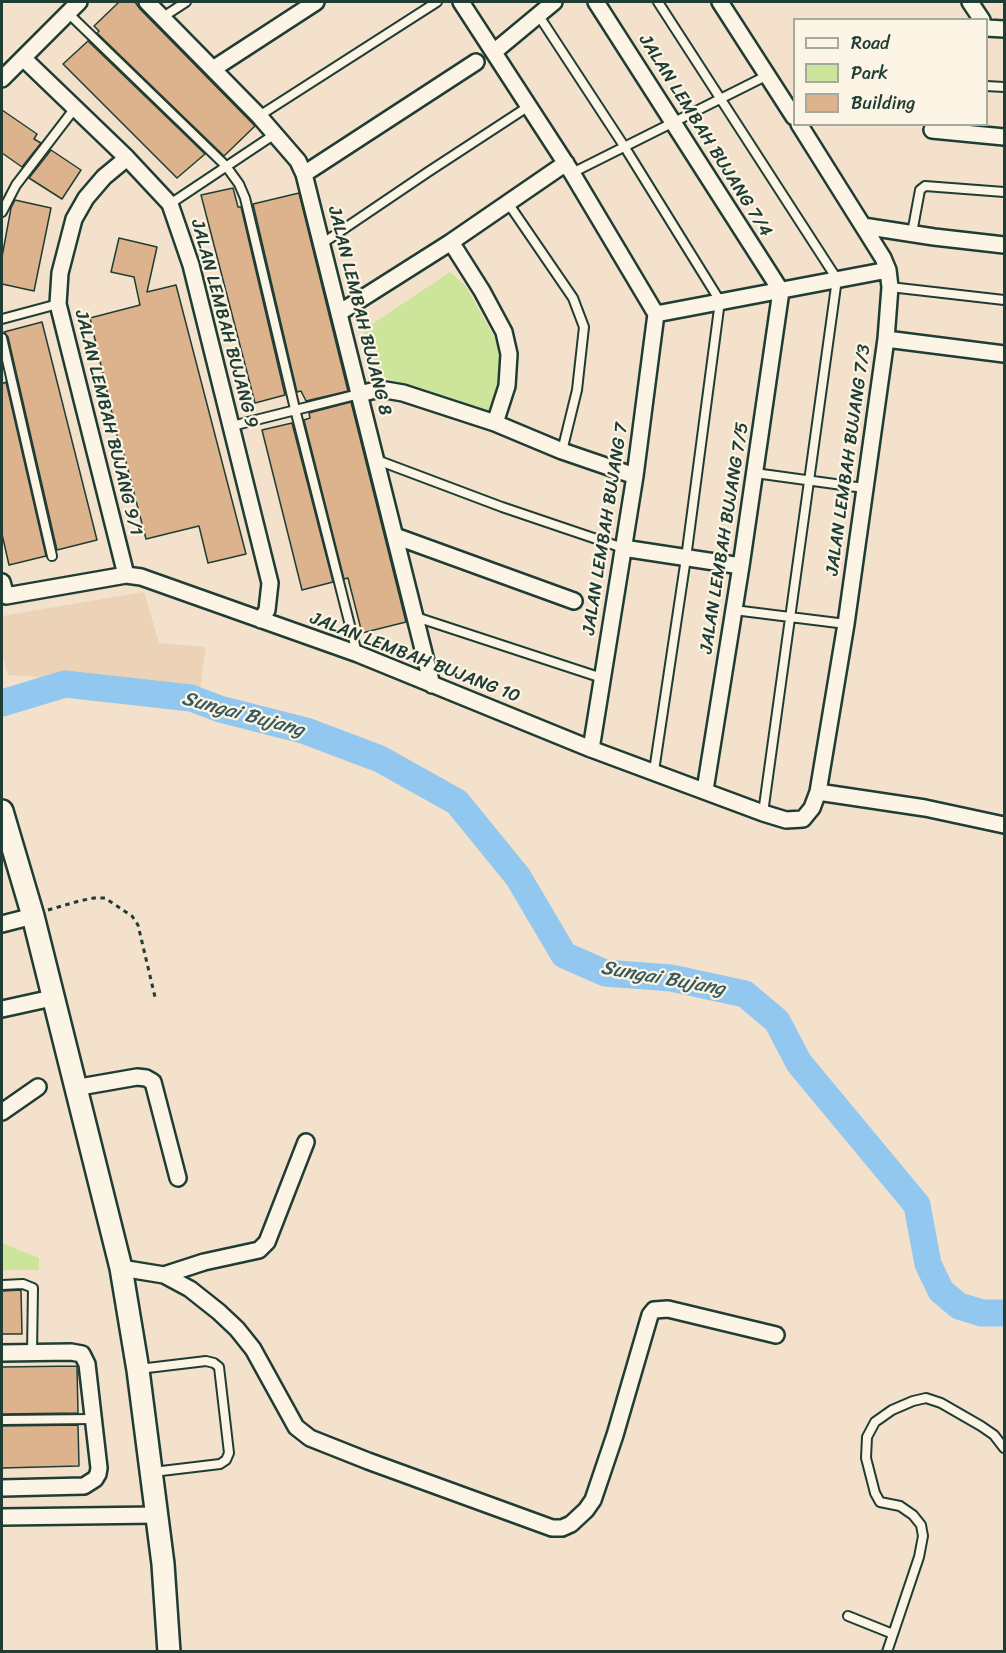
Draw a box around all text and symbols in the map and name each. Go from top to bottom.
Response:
legend [793,18,988,126]
text: Road [851,27,890,59]
street label: JALAN LEMBAH BUJANG 7/4 [634,31,776,241]
text: Park [851,57,888,89]
text: Building [851,87,915,119]
street label: JALAN LEMBAH BUJANG 8 [323,204,395,418]
street label: JALAN LEMBAH BUJANG 9 [186,217,262,431]
street label: JALAN LEMBAH BUJANG 9/1 [70,308,146,538]
street label: JALAN LEMBAH BUJANG 7/3 [822,343,876,577]
street label: JALAN LEMBAH BUJANG 7/5 [696,421,754,655]
street label: JALAN LEMBAH BUJANG 7 [579,422,633,636]
street label: JALAN LEMBAH BUJANG 10 [307,608,523,708]
water label: Sungai Bujang [179,687,307,743]
water label: Sungai Bujang [599,956,727,1002]

